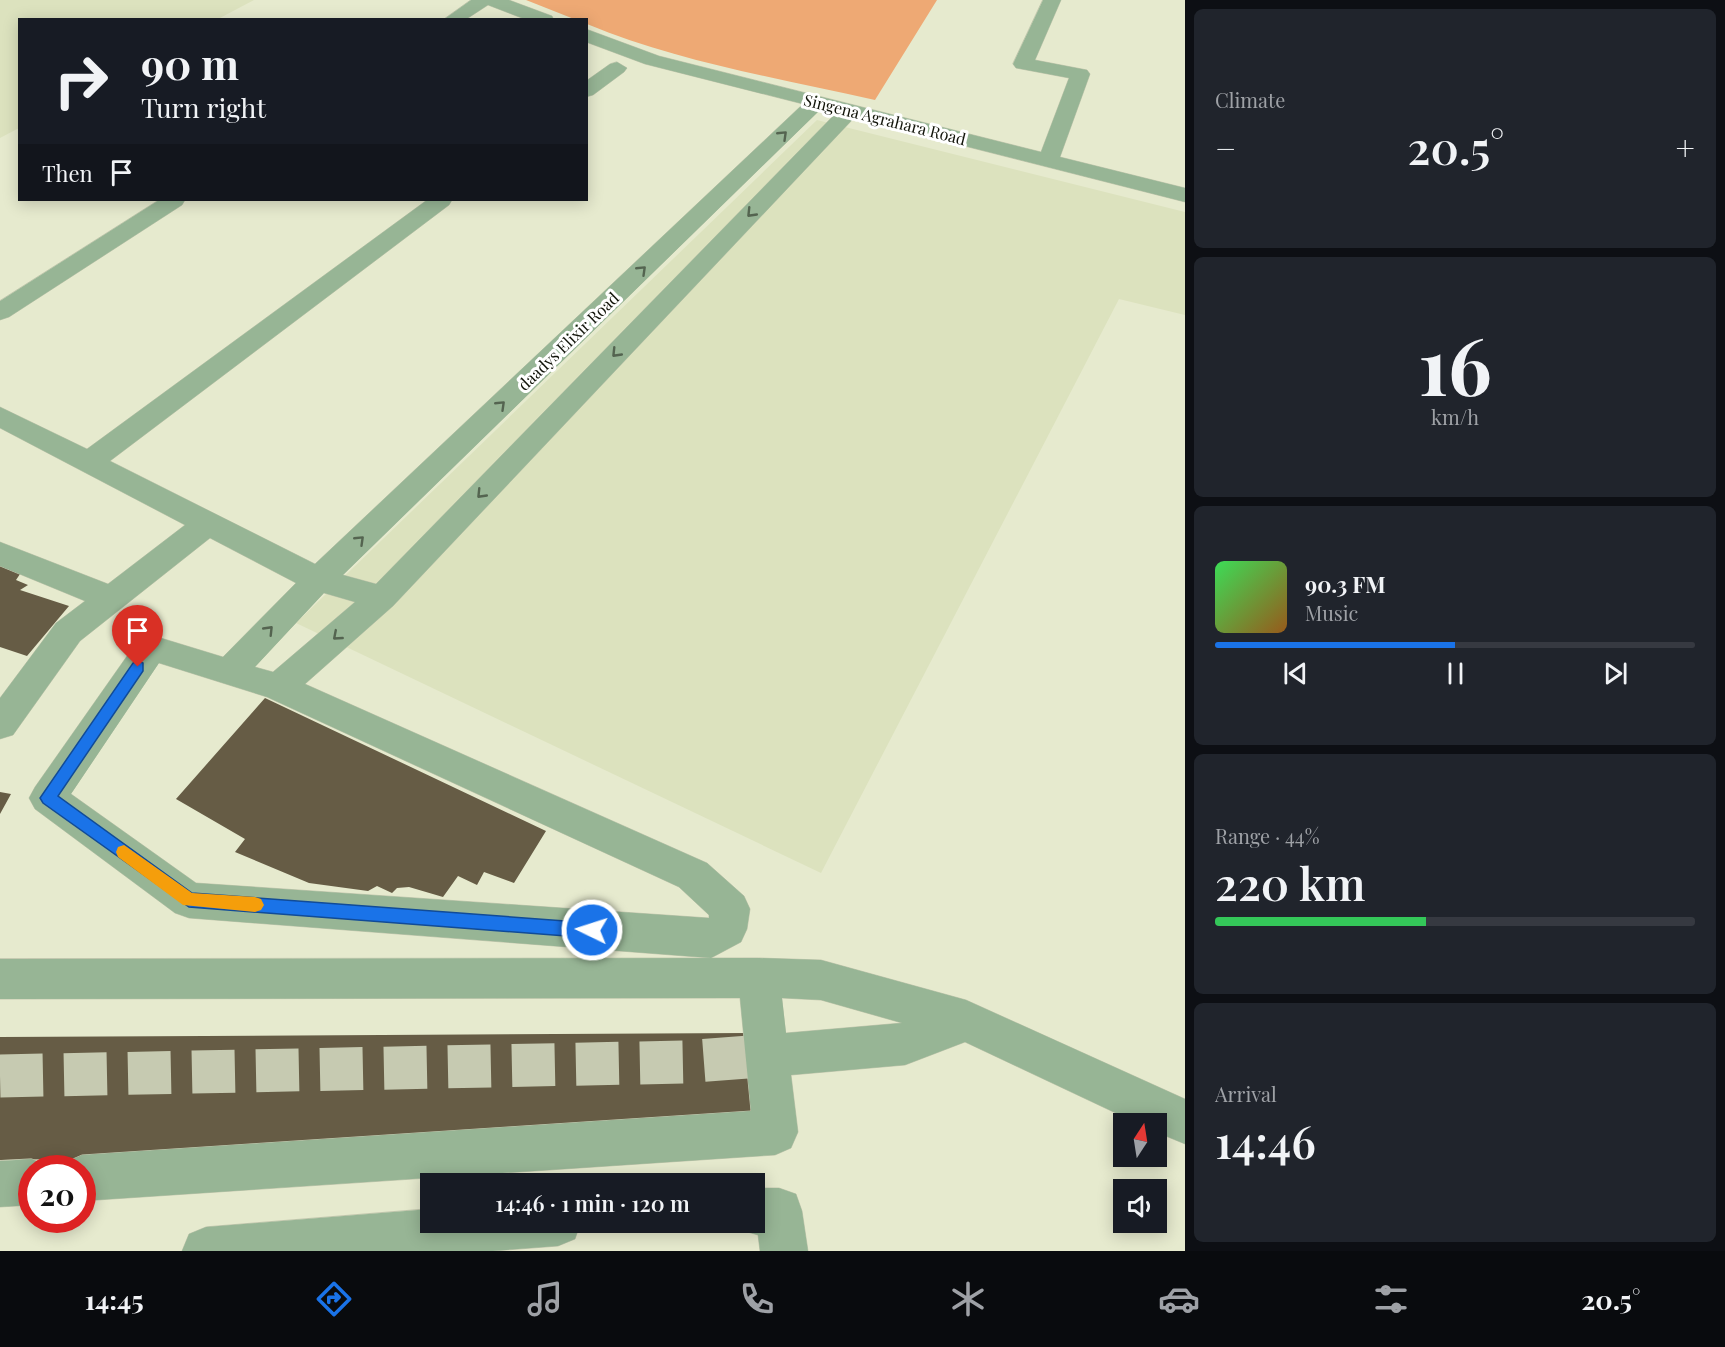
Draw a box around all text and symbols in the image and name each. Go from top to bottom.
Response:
text: 90 m [141,35,239,91]
icon: right [42,42,120,120]
text: Climate [1215,86,1285,113]
text: Turn right [141,89,266,125]
street label: Singena Agrahara Road [802,89,968,149]
text: 20.5° [1408,116,1504,176]
text: − [1215,125,1236,169]
text: + [1676,125,1695,169]
one-way arrow [776,131,786,142]
icon: arrive [105,156,138,189]
text: Then [42,158,93,188]
one-way arrow [748,205,759,216]
one-way arrow [635,266,645,277]
street label: daadys Elixir Road [513,287,623,395]
text: 16 [1418,312,1492,416]
one-way arrow [613,346,624,357]
one-way arrow [494,401,505,412]
text: km/h [1431,403,1479,430]
one-way arrow [477,487,488,498]
one-way arrow [353,536,364,547]
text: 90.3 FM [1305,569,1386,599]
text: Music [1305,599,1358,626]
pin [112,605,163,667]
icon: arrive [121,614,154,647]
one-way arrow [262,626,273,637]
one-way arrow [334,629,344,640]
icon: previous [1279,657,1312,690]
icon: pause [1439,657,1472,690]
icon: next [1599,657,1632,690]
text: Range · 44% [1215,822,1320,849]
text: 220 km [1215,852,1365,912]
position arrow [560,898,624,962]
text: Arrival [1215,1080,1277,1107]
text: 14:46 [1215,1110,1316,1170]
north arrow [1113,1113,1167,1167]
map controls [1113,1113,1167,1233]
speed limit sign: 20 [18,1155,96,1233]
button: sound [1113,1179,1167,1233]
text: 14:46 · 1 min · 120 m [495,1188,690,1218]
icon: directions [313,1278,355,1320]
icon: music [524,1278,566,1320]
icon: phone [736,1278,778,1320]
icon: climate [947,1278,989,1320]
icon: car [1158,1278,1200,1320]
icon: filters [1370,1278,1412,1320]
text: 14:45 [85,1281,144,1317]
text: 20.5° [1581,1281,1640,1317]

